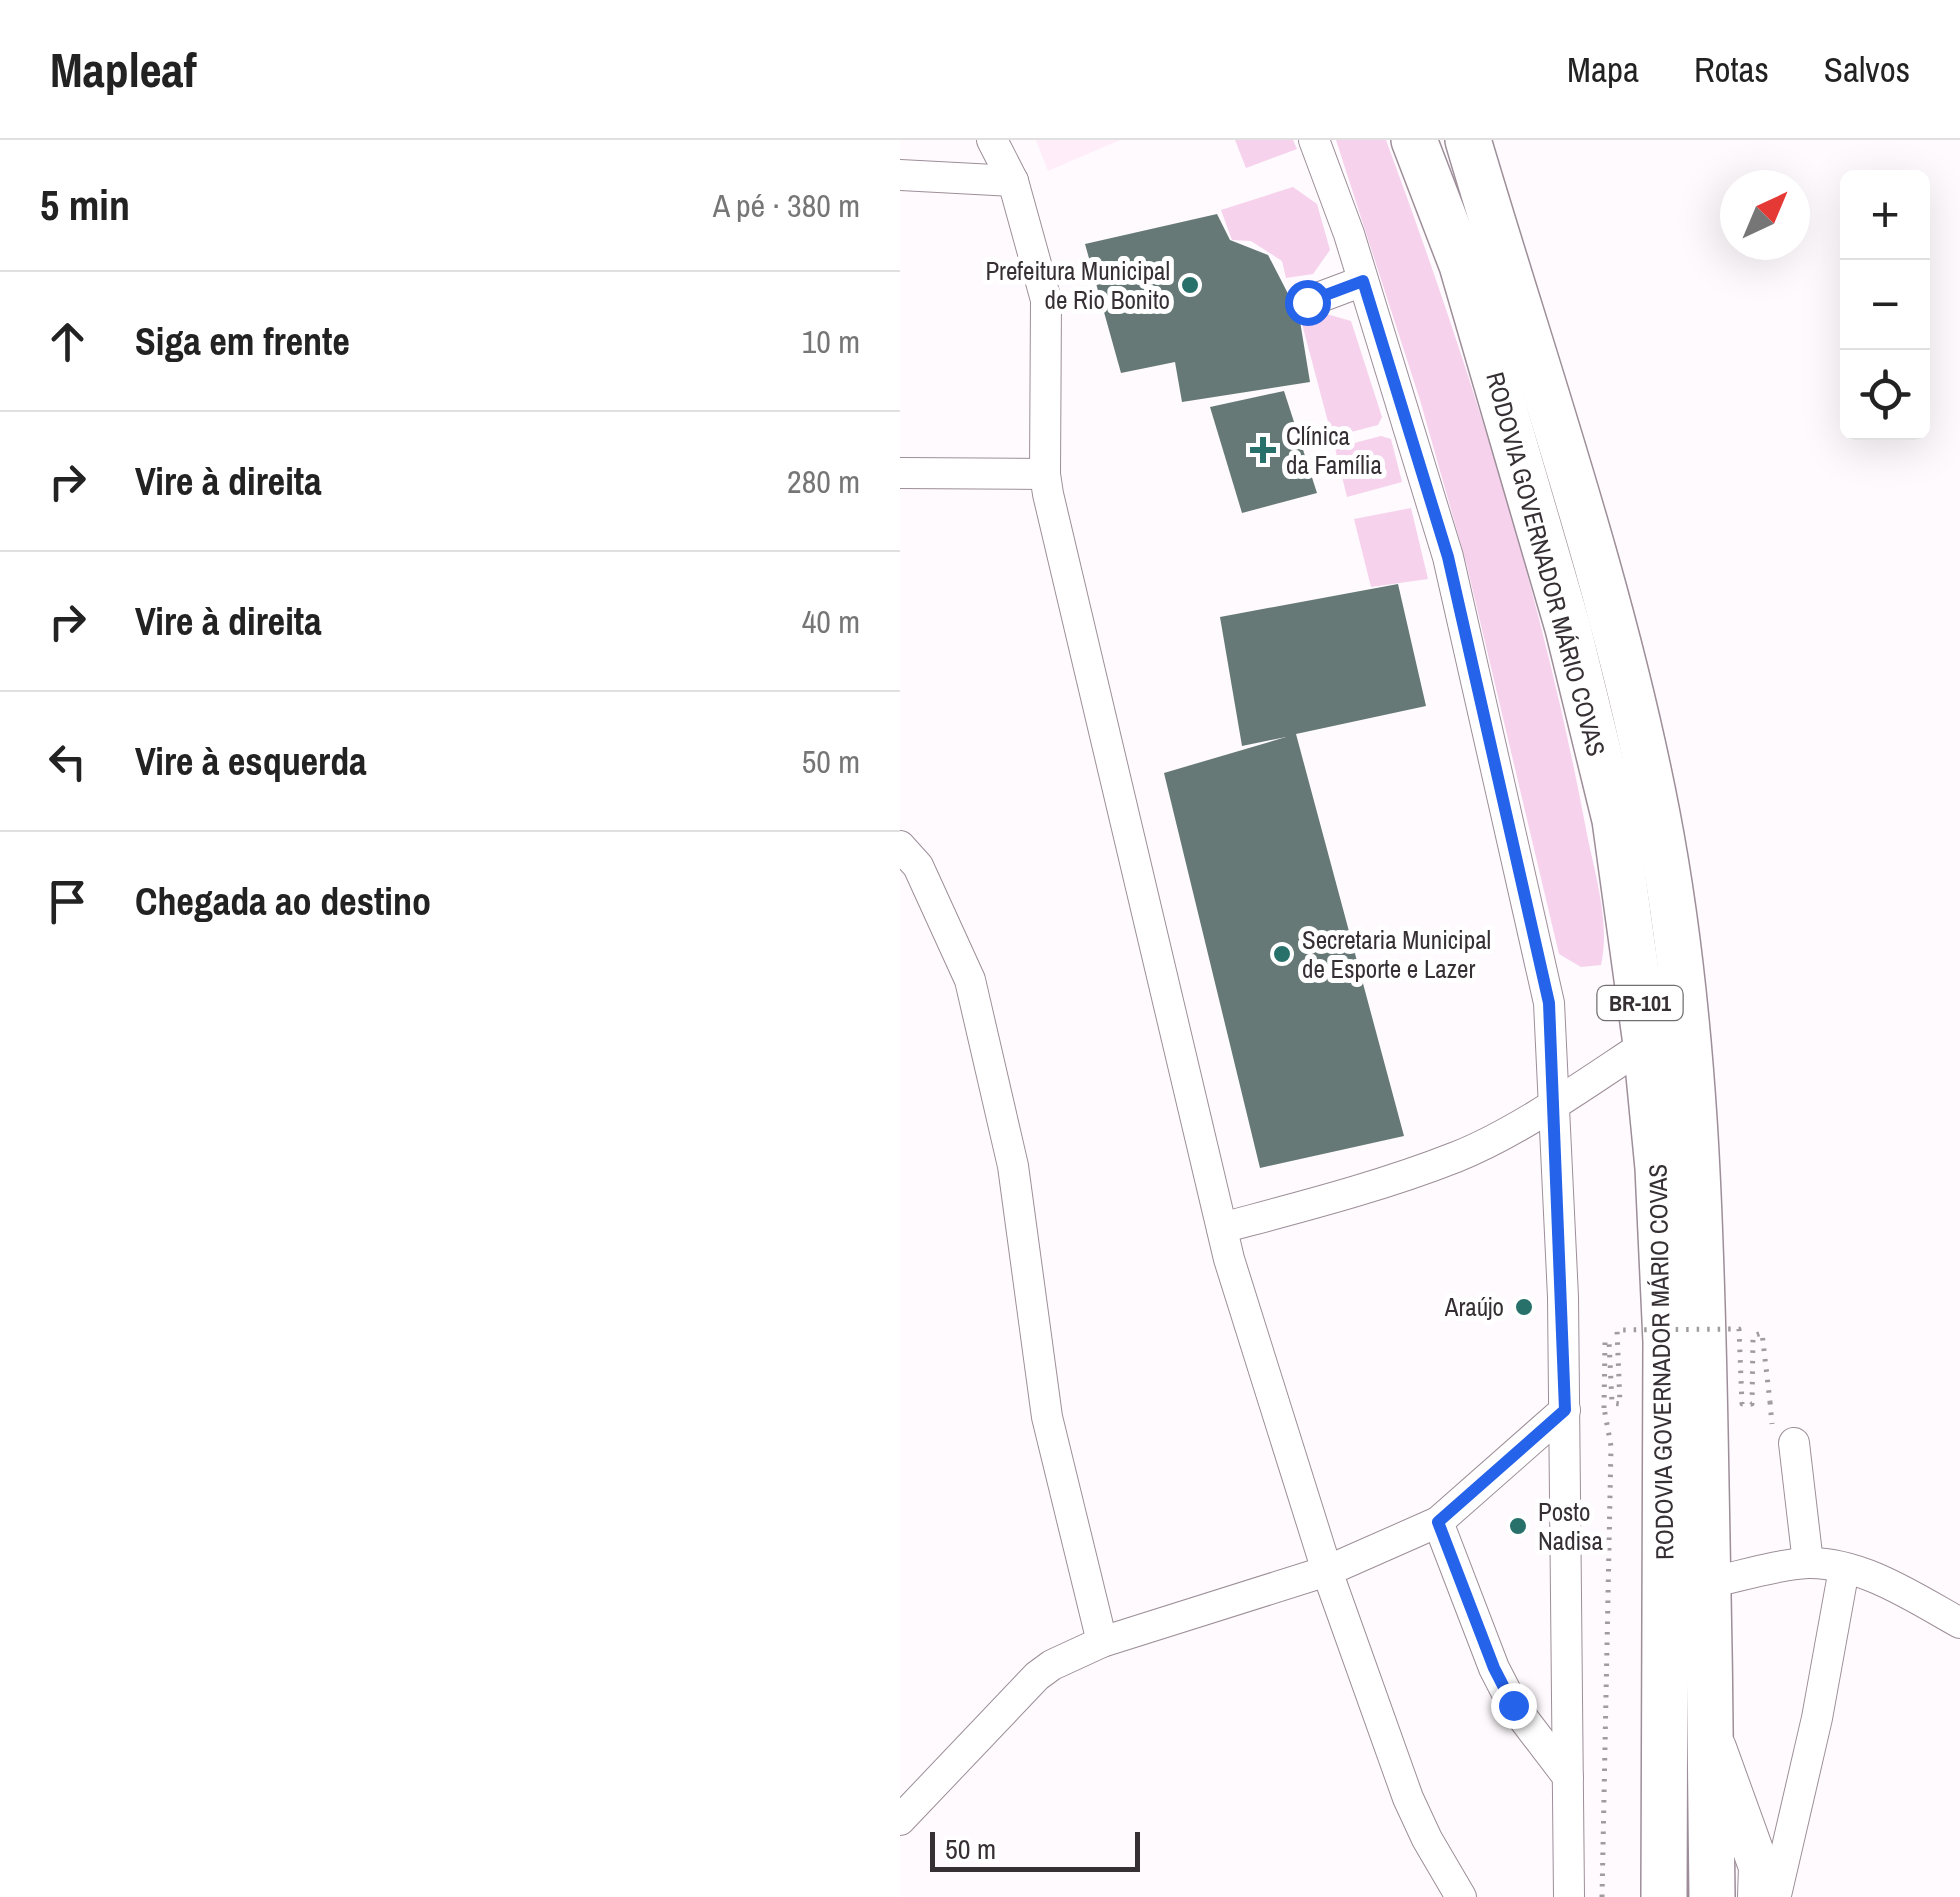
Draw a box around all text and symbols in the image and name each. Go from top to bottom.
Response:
text: Mapleaf [50,37,197,102]
text: Mapa [1567,46,1639,93]
text: Rotas [1694,46,1769,93]
text: Salvos [1824,46,1910,93]
north arrow [1720,170,1810,260]
map controls [1840,170,1930,440]
button: + [1840,170,1930,260]
text: 5 min [40,177,130,233]
text: A pé · 380 m [713,184,860,227]
place label: Prefeitura Municipal de Rio Bonito [985,254,1170,317]
button: − [1840,260,1930,350]
marker: Prefeitura Municipal de Rio Bonito [1179,274,1201,296]
route start [1285,280,1331,326]
icon: ahead [40,314,95,369]
text: Siga em frente [135,316,350,367]
text: 10 m [802,320,860,363]
button: locate [1840,350,1930,440]
street label: RODOVIA GOVERNADOR MÁRIO COVAS [1478,368,1614,760]
place label: Clínica da Família [1286,419,1382,482]
marker: Clínica da Família [1250,437,1276,463]
icon: right [40,454,95,509]
text: Vire à direita [135,456,322,507]
text: 280 m [787,460,860,503]
icon: right [40,594,95,649]
text: Vire à direita [135,596,322,647]
text: 40 m [802,600,860,643]
icon: left [40,734,95,789]
text: Vire à esquerda [135,736,367,787]
text: 50 m [802,740,860,783]
icon: arrive [40,874,95,929]
text: Chegada ao destino [135,876,431,927]
place label: Secretaria Municipal de Esporte e Lazer [1302,923,1491,986]
marker: Secretaria Municipal de Esporte e Lazer [1271,943,1293,965]
road number: BR-101 [1598,986,1682,1020]
street label: RODOVIA GOVERNADOR MÁRIO COVAS [1641,1164,1681,1560]
place label: Araújo [1444,1290,1504,1324]
marker: Araújo [1513,1296,1535,1318]
place label: Posto Nadisa [1538,1495,1604,1558]
marker: Posto Nadisa [1507,1515,1529,1537]
route end [1491,1683,1537,1729]
scale bar [930,1827,1140,1872]
text: 50 m [945,1830,996,1868]

